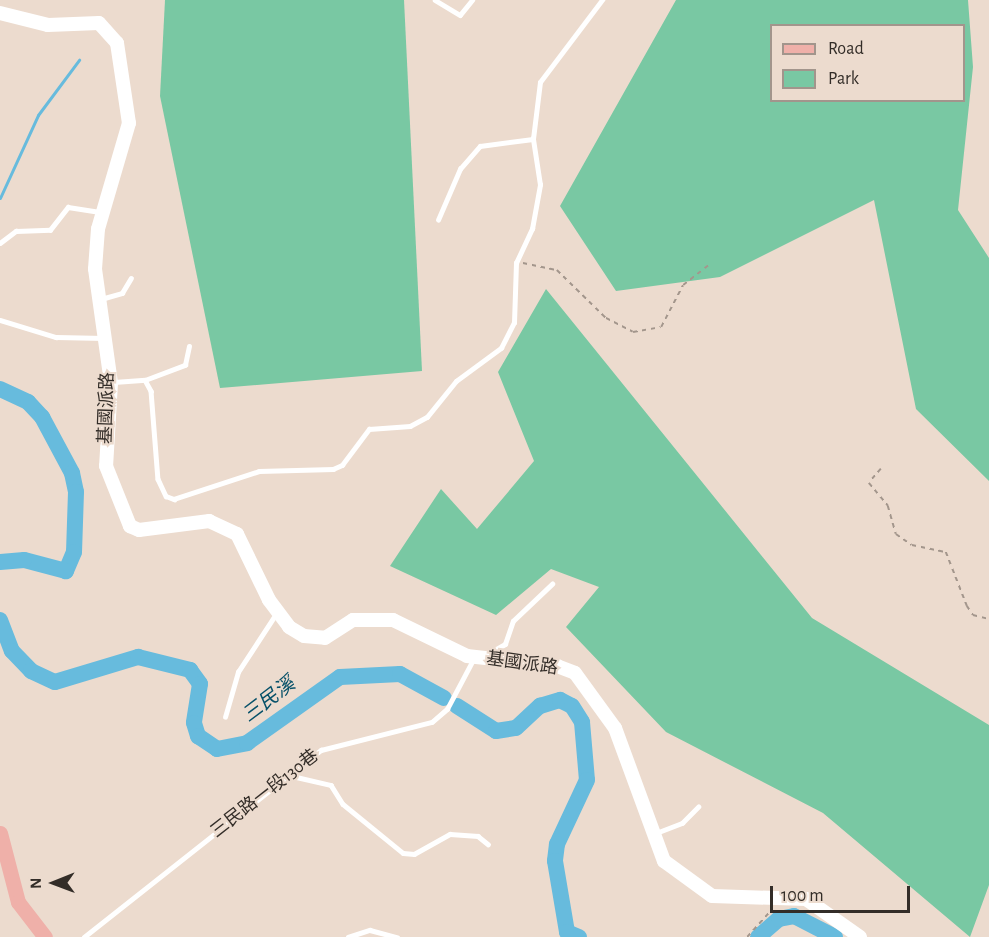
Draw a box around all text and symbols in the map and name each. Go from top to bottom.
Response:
legend [770,24,965,102]
text: Road [828,40,864,58]
text: Park [828,70,859,88]
street label: 基國派路 [95,372,119,444]
street label: 基國派路 [485,648,559,680]
water label: 三民溪 [238,672,300,728]
street label: 三民路一段130巷 [207,745,323,843]
north arrow [24,853,84,913]
scale bar [773,874,912,912]
text: N [28,878,44,889]
text: 100 m [781,887,824,905]

